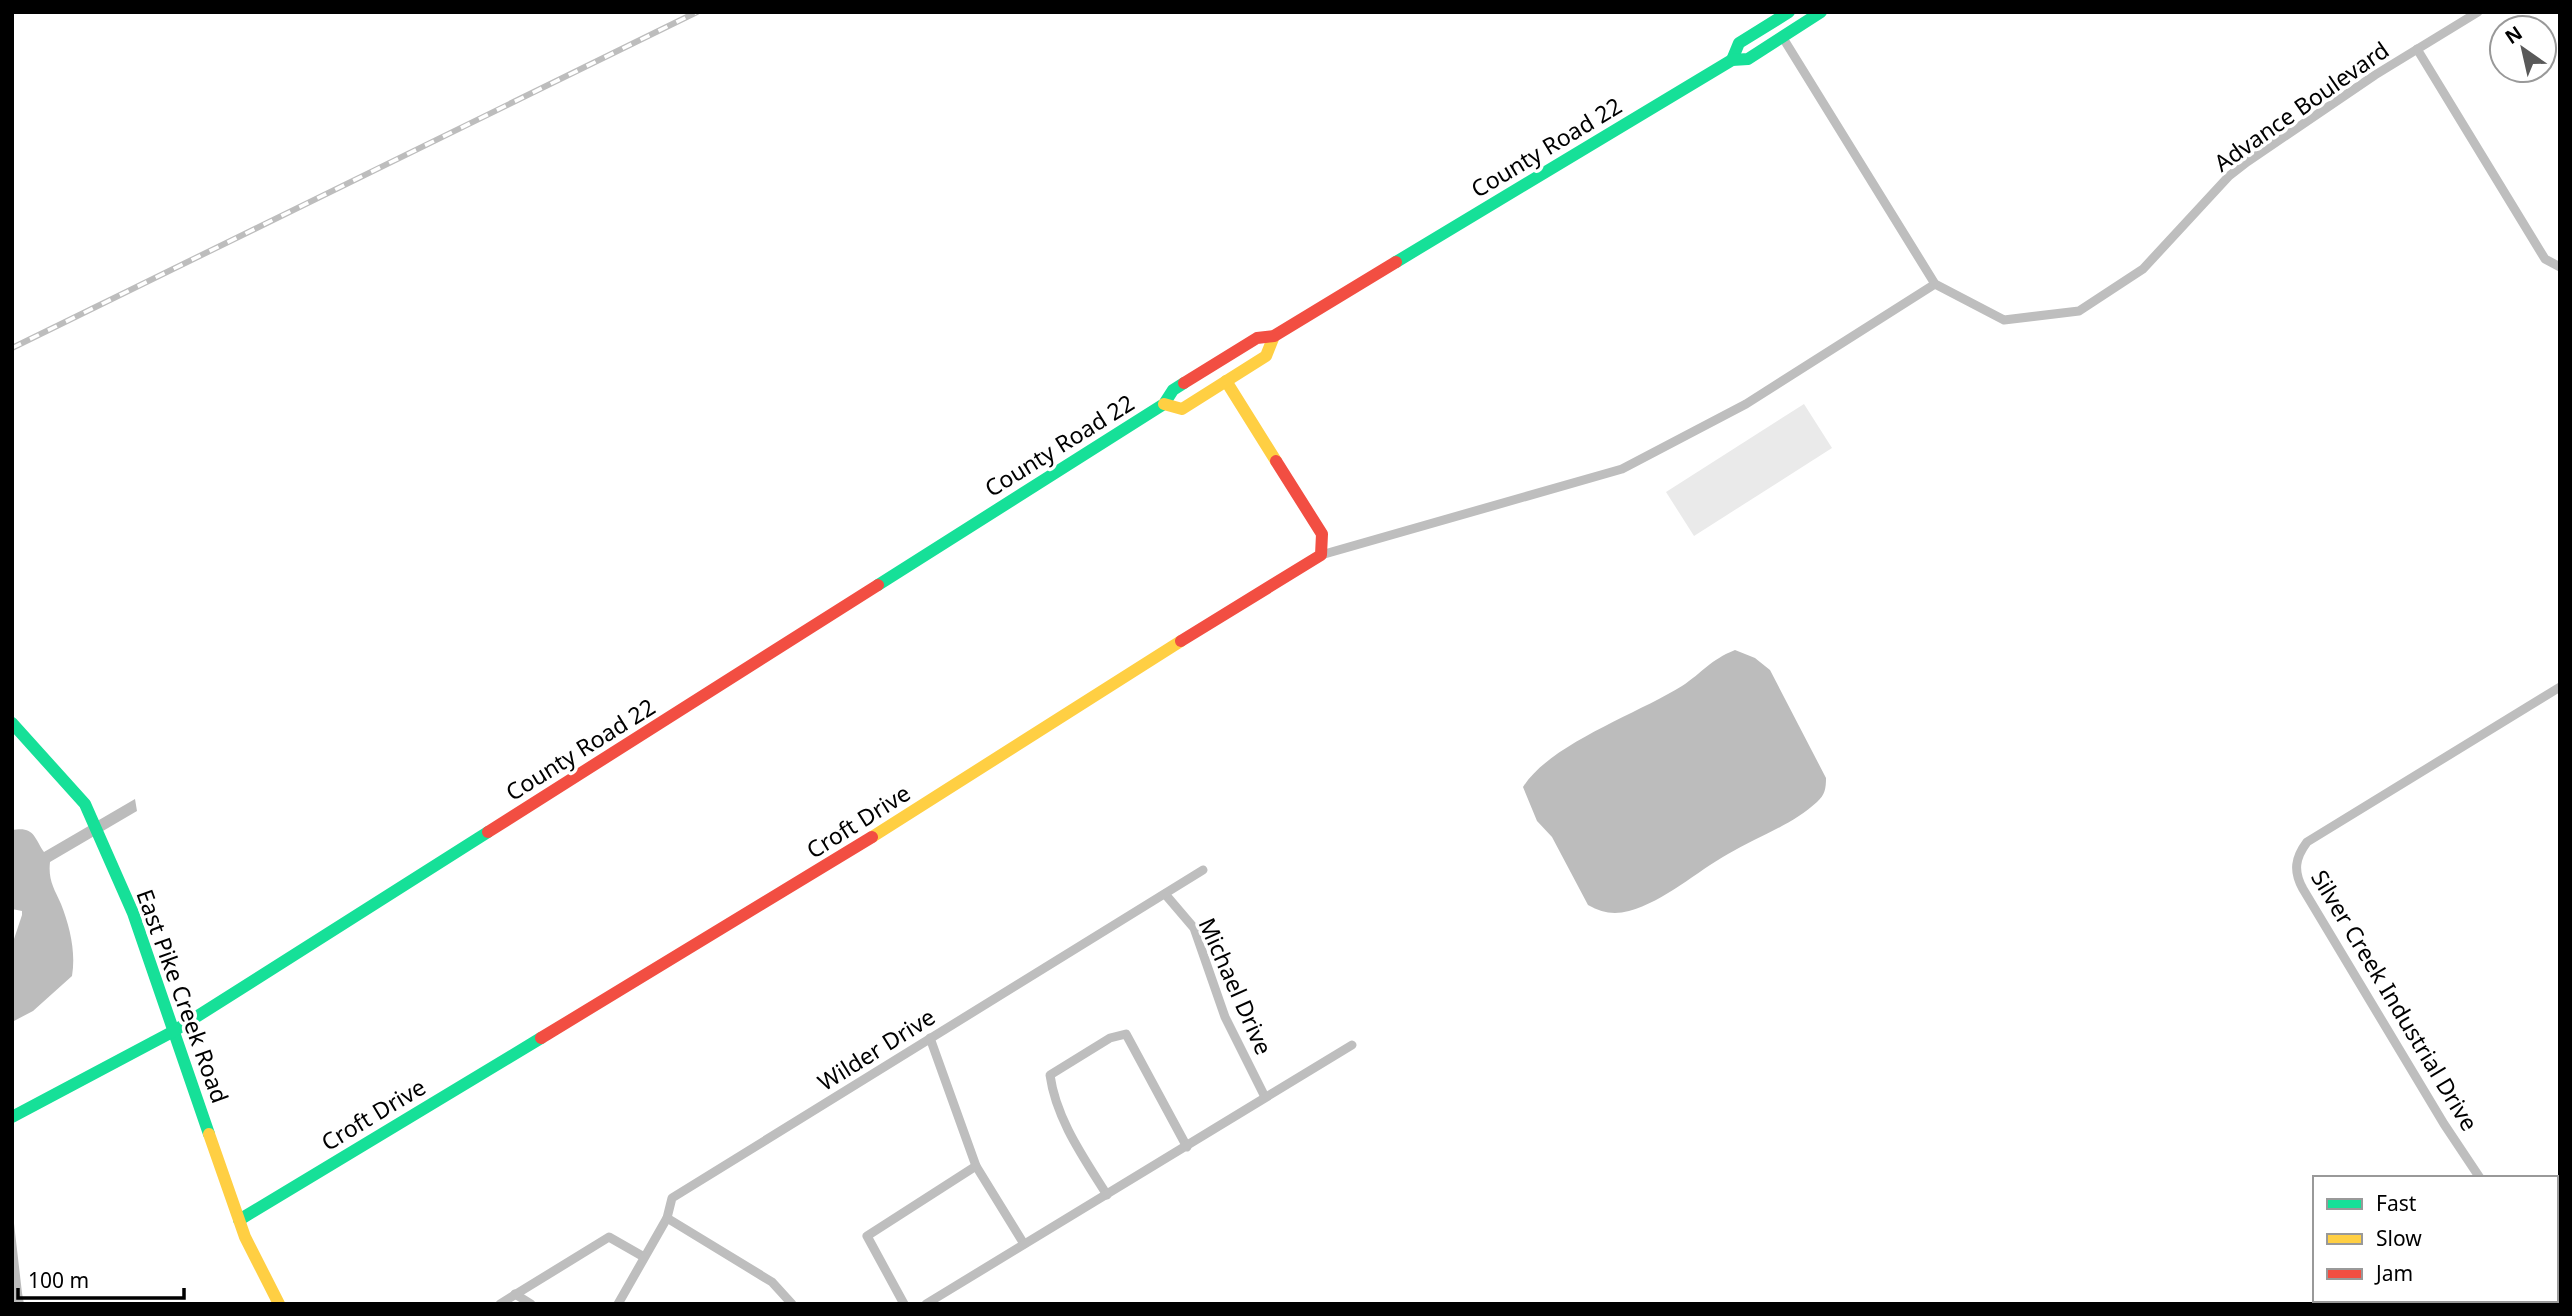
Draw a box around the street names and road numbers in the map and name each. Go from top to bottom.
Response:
street label: Advance Boulevard [2207,34,2395,178]
street label: County Road 22 [1465,89,1627,205]
street label: County Road 22 [978,386,1140,504]
street label: County Road 22 [499,690,661,808]
street label: Croft Drive [800,777,916,865]
street label: Silver Creek Industrial Drive [2304,864,2486,1136]
street label: East Pike Creek Road [129,885,237,1107]
street label: Michael Drive [1192,912,1280,1060]
street label: Wilder Drive [811,1000,941,1098]
street label: Croft Drive [315,1070,431,1158]

